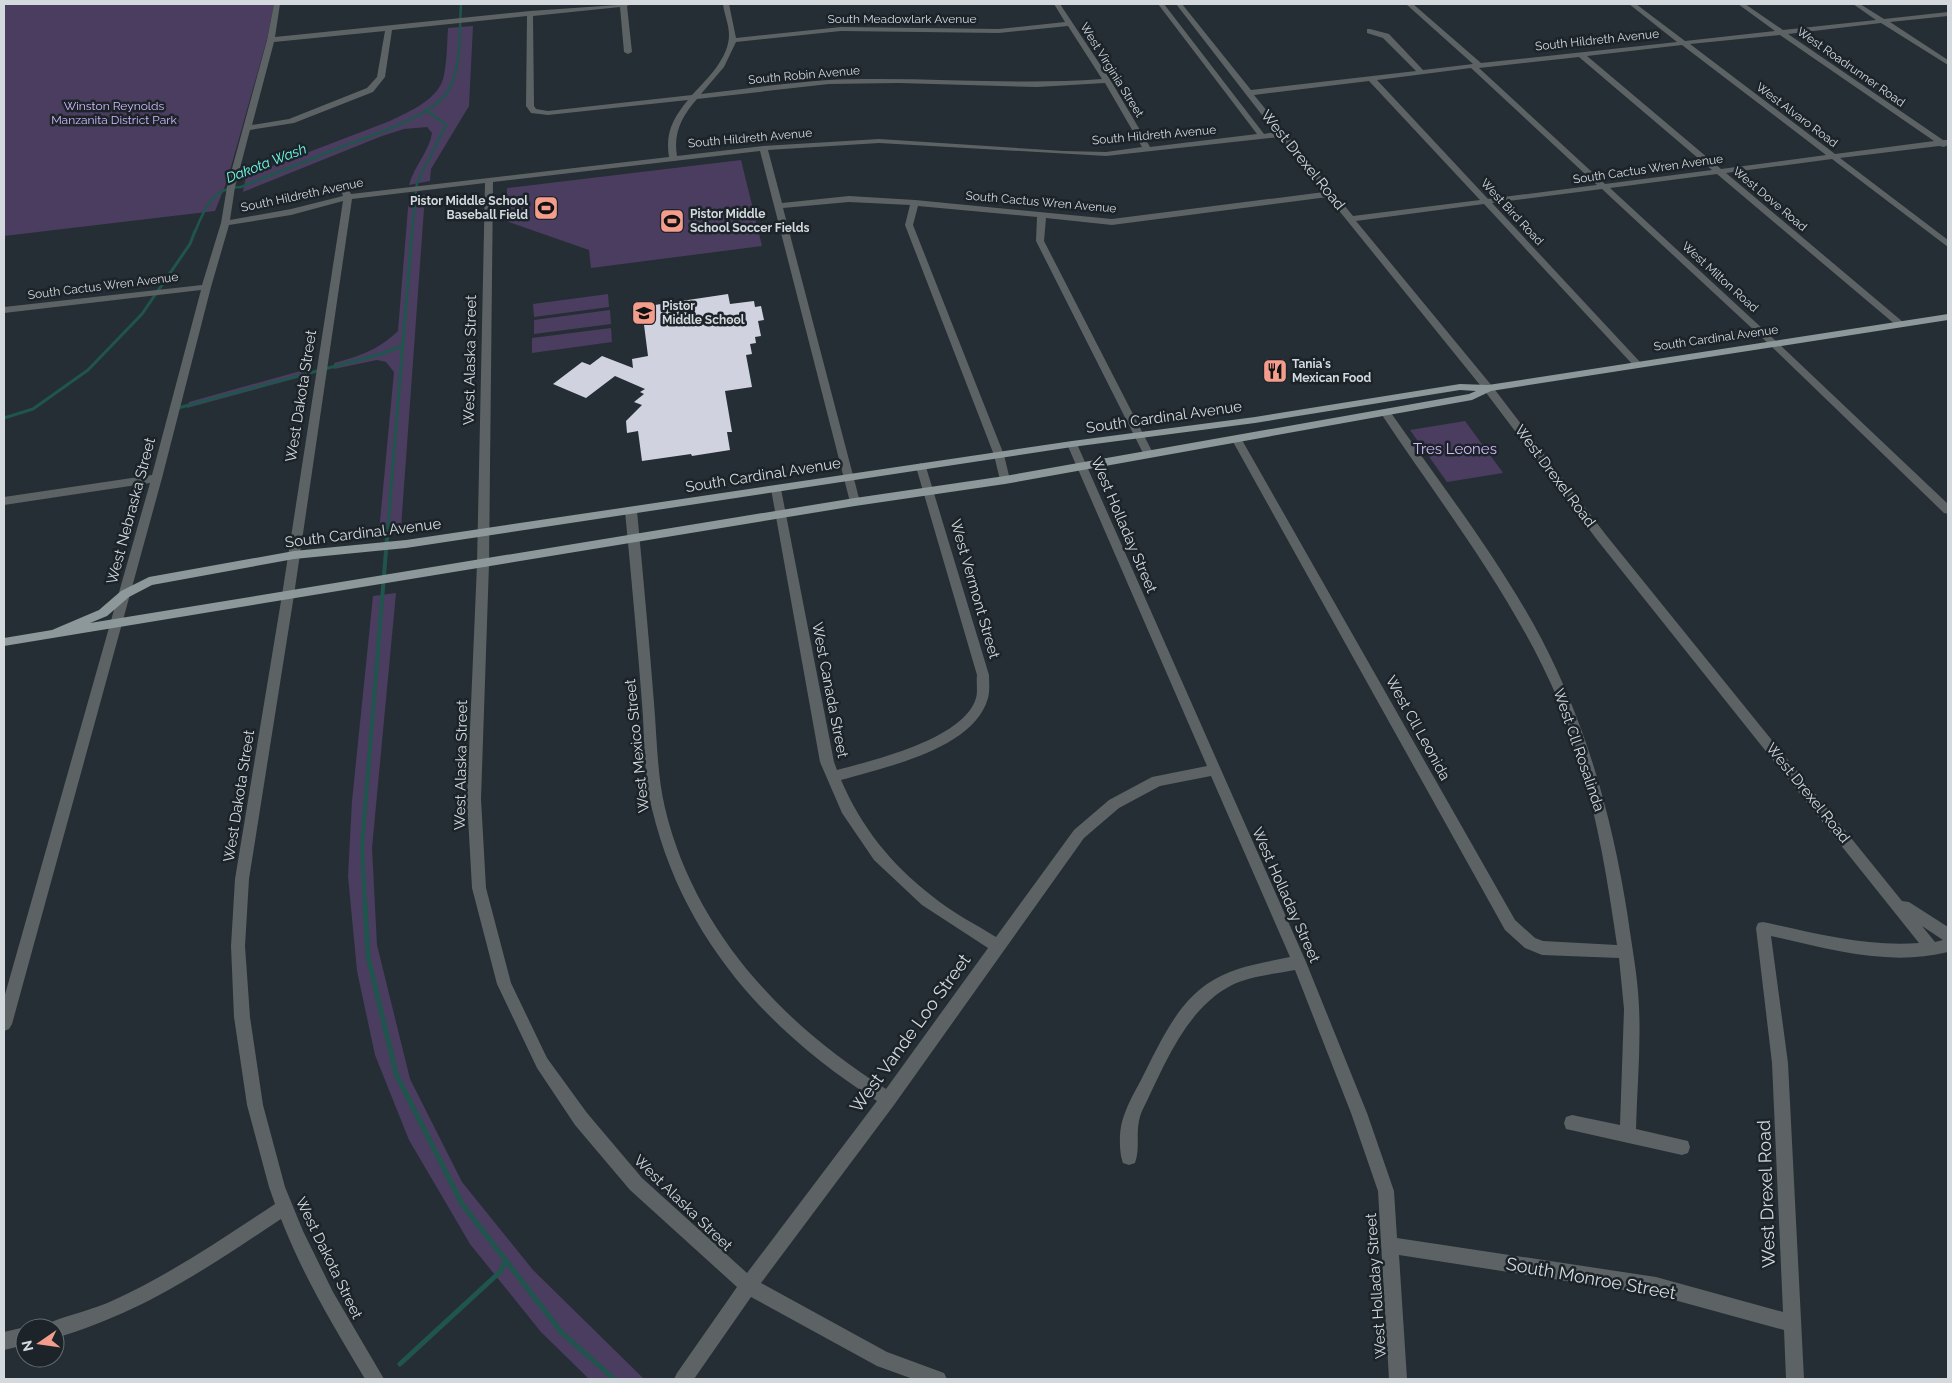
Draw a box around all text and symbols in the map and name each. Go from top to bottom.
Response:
street label: South Meadowlark Avenue [828,12,976,26]
street label: West Virginia Street [1077,20,1147,120]
street label: West Roadrunner Road [1794,24,1908,110]
street label: South Hildreth Avenue [1534,27,1660,53]
street label: South Robin Avenue [747,63,861,87]
street label: West Alvaro Road [1754,80,1840,150]
park label: Winston Reynolds Manzanita District Park [51,99,177,127]
street label: West Drexel Road [1257,106,1349,214]
street label: South Hildreth Avenue [1091,123,1217,147]
street label: South Hildreth Avenue [687,126,813,150]
water label: Dakota Wash [223,140,309,186]
street label: South Cactus Wren Avenue [1572,152,1724,186]
street label: West Dove Road [1730,164,1810,234]
street label: South Hildreth Avenue [240,175,364,215]
street label: West Bird Road [1478,176,1546,248]
street label: South Cactus Wren Avenue [965,188,1117,216]
place label: Pistor Middle School Baseball Field [410,194,528,222]
sports icon: Pistor Middle School Baseball Field [533,195,559,221]
place label: Pistor Middle School Soccer Fields [690,207,809,235]
sports icon: Pistor Middle School Soccer Fields [659,208,685,234]
street label: West Milton Road [1679,239,1761,315]
street label: South Cactus Wren Avenue [27,270,179,302]
street label: West Alaska Street [460,295,480,425]
place label: Pistor Middle School [662,299,745,327]
school or university icon: Pistor Middle School [631,300,657,326]
street label: South Cardinal Avenue [1653,322,1779,354]
street label: West Dakota Street [282,329,320,463]
place label: Tania's Mexican Food [1292,357,1371,385]
restaurant icon: Tania's Mexican Food [1262,358,1288,384]
street label: South Cardinal Avenue [1085,397,1243,437]
street label: West Drexel Road [1511,421,1599,531]
street label: West Nebraska Street [103,436,159,586]
park label: Tres Leones [1413,440,1497,458]
street label: South Cardinal Avenue [684,454,842,496]
street label: West Holladay Street [1087,454,1161,596]
street label: South Cardinal Avenue [284,514,442,552]
street label: West Vermont Street [946,517,1004,661]
street label: West Canada Street [808,621,852,759]
street label: West Cll Leonida [1382,672,1454,784]
street label: West Mexico Street [621,678,653,814]
street label: West Cll Rosalinda [1550,686,1608,814]
street label: West Alaska Street [451,700,471,830]
street label: West Dakota Street [220,729,258,863]
street label: West Drexel Road [1762,739,1854,847]
street label: West Holladay Street [1248,825,1324,965]
street label: West Vande Loo Street [845,950,975,1116]
street label: West Drexel Road [1753,1120,1779,1268]
street label: West Alaska Street [630,1151,736,1255]
street label: West Dakota Street [292,1194,366,1322]
street label: West Holladay Street [1362,1212,1390,1360]
street label: South Monroe Street [1504,1253,1678,1303]
north arrow [15,1318,65,1368]
text: N [18,1339,36,1353]

